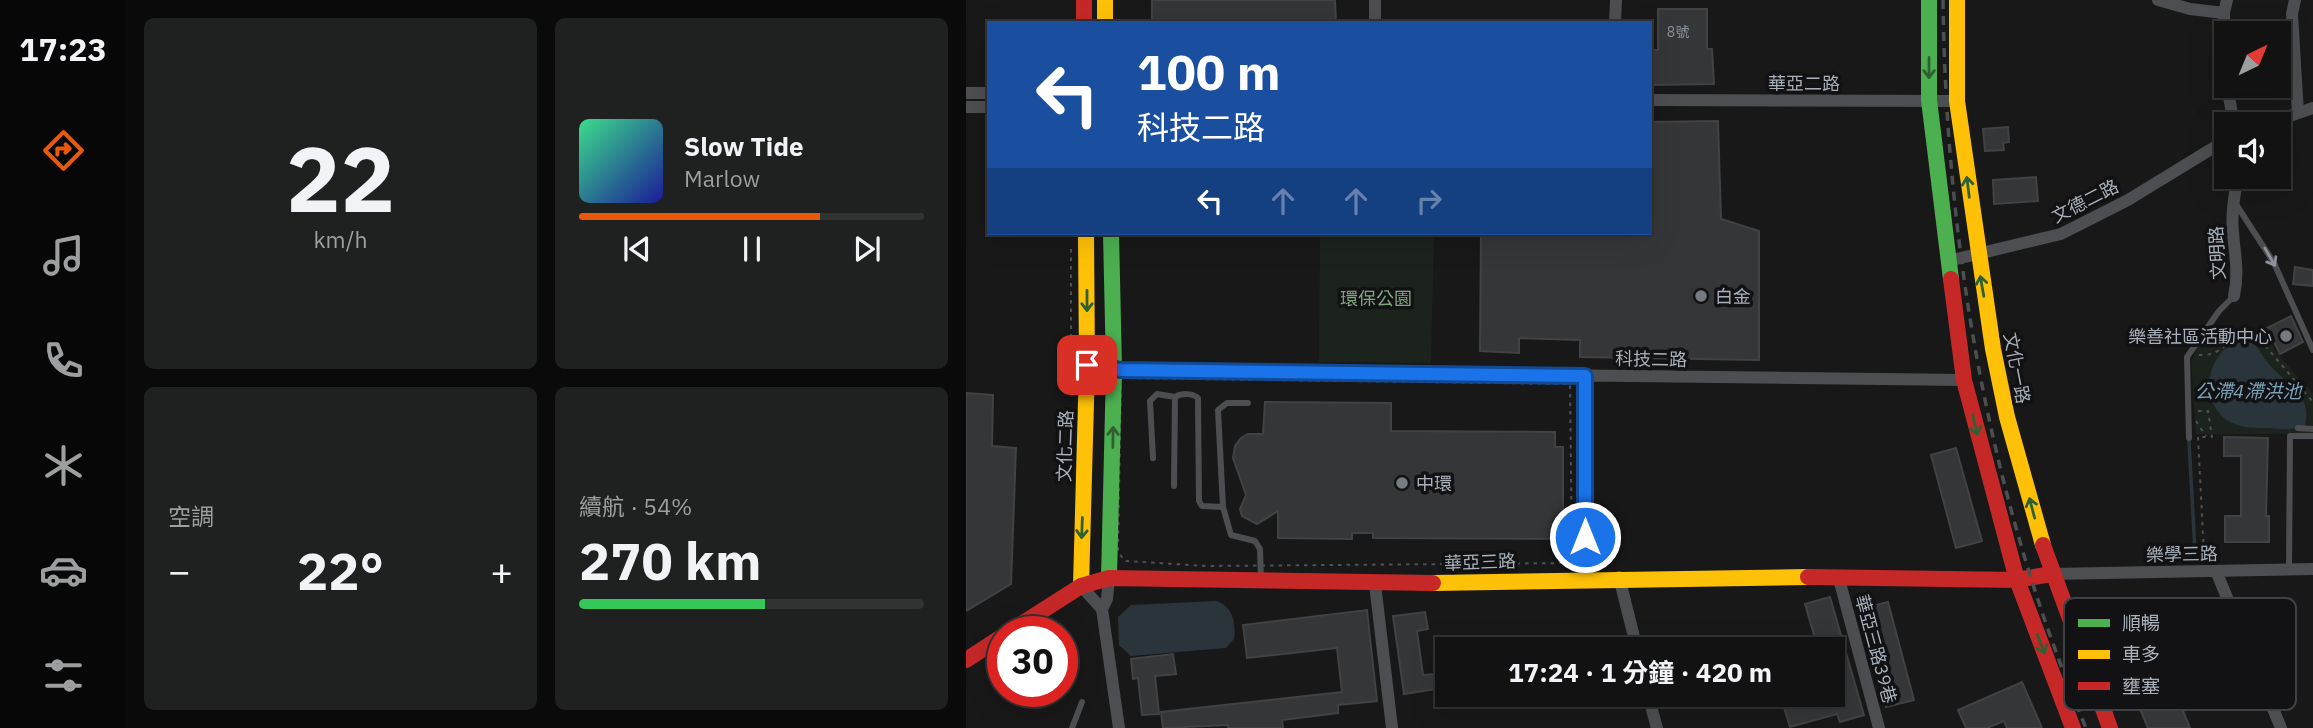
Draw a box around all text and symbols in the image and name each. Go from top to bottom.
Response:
north arrow [2214,21,2291,98]
map controls [2214,21,2291,189]
house number: 8號 [1667,23,1689,41]
text: 17:23 [19,28,107,70]
text: 100 m [1137,40,1281,103]
icon: left [1022,49,1113,140]
one-way arrow [1922,56,1936,79]
street label: 華亞二路 [1768,72,1840,95]
text: 科技二路 [1137,106,1265,148]
button: sound [2214,112,2291,189]
text: 22 [286,119,395,237]
icon: directions [39,126,88,175]
text: Slow Tide [684,129,804,163]
text: Marlow [684,163,760,193]
street label: 文德二路 [2048,174,2122,228]
one-way arrow [1962,177,1975,199]
icon: left [1191,182,1229,220]
icon: ahead [1264,182,1302,220]
icon: ahead [1337,182,1375,220]
icon: right [1410,182,1448,220]
text: km/h [313,224,368,254]
street label: 文明路 [2204,225,2230,281]
icon: previous [618,230,656,268]
icon: pause [733,230,771,268]
icon: next [848,230,886,268]
icon: music [39,231,88,280]
one-way arrow [2263,246,2277,266]
one-way arrow [1975,275,1988,298]
place label: 白金 [1715,285,1751,308]
park label: 環保公園 [1340,287,1412,310]
marker: 白金 [1693,288,1709,304]
one-way arrow [1080,289,1093,312]
place label: 樂善社區活動中心 [2128,325,2272,348]
marker: 樂善社區活動中心 [2278,328,2294,344]
street label: 文化一路 [1999,330,2035,406]
pin [1057,335,1117,395]
icon: phone [39,336,88,385]
icon: arrive [1068,346,1106,384]
street label: 科技二路 [1615,347,1687,371]
water label: 公滯4滯洪池 [2195,379,2303,403]
street label: 文化二路 [1052,410,1078,482]
one-way arrow [1969,413,1982,436]
one-way arrow [1106,426,1119,449]
icon: climate [39,441,88,490]
place label: 中環 [1416,472,1452,495]
marker: 中環 [1394,475,1410,491]
text: 續航 · 54% [579,491,692,521]
one-way arrow [2025,497,2038,520]
position arrow [1548,500,1622,574]
text: 空調 [168,501,214,531]
one-way arrow [1076,517,1089,540]
text: 270 km [579,527,761,594]
text: 22° [297,537,384,604]
street label: 樂學三路 [2146,542,2218,566]
icon: car [39,546,88,595]
text: − [168,546,191,595]
text: + [490,546,513,595]
street label: 華亞三路 [1444,549,1516,575]
street label: 華亞三路39巷 [1850,592,1902,706]
legend [2064,598,2296,710]
text: 順暢 [2122,611,2160,635]
speed limit sign: 30 [987,616,1078,707]
one-way arrow [2036,633,2048,655]
text: 車多 [2122,642,2160,666]
icon: filters [39,651,88,700]
text: 17:24 · 1 分鐘 · 420 m [1508,655,1772,689]
text: 壅塞 [2122,674,2160,698]

